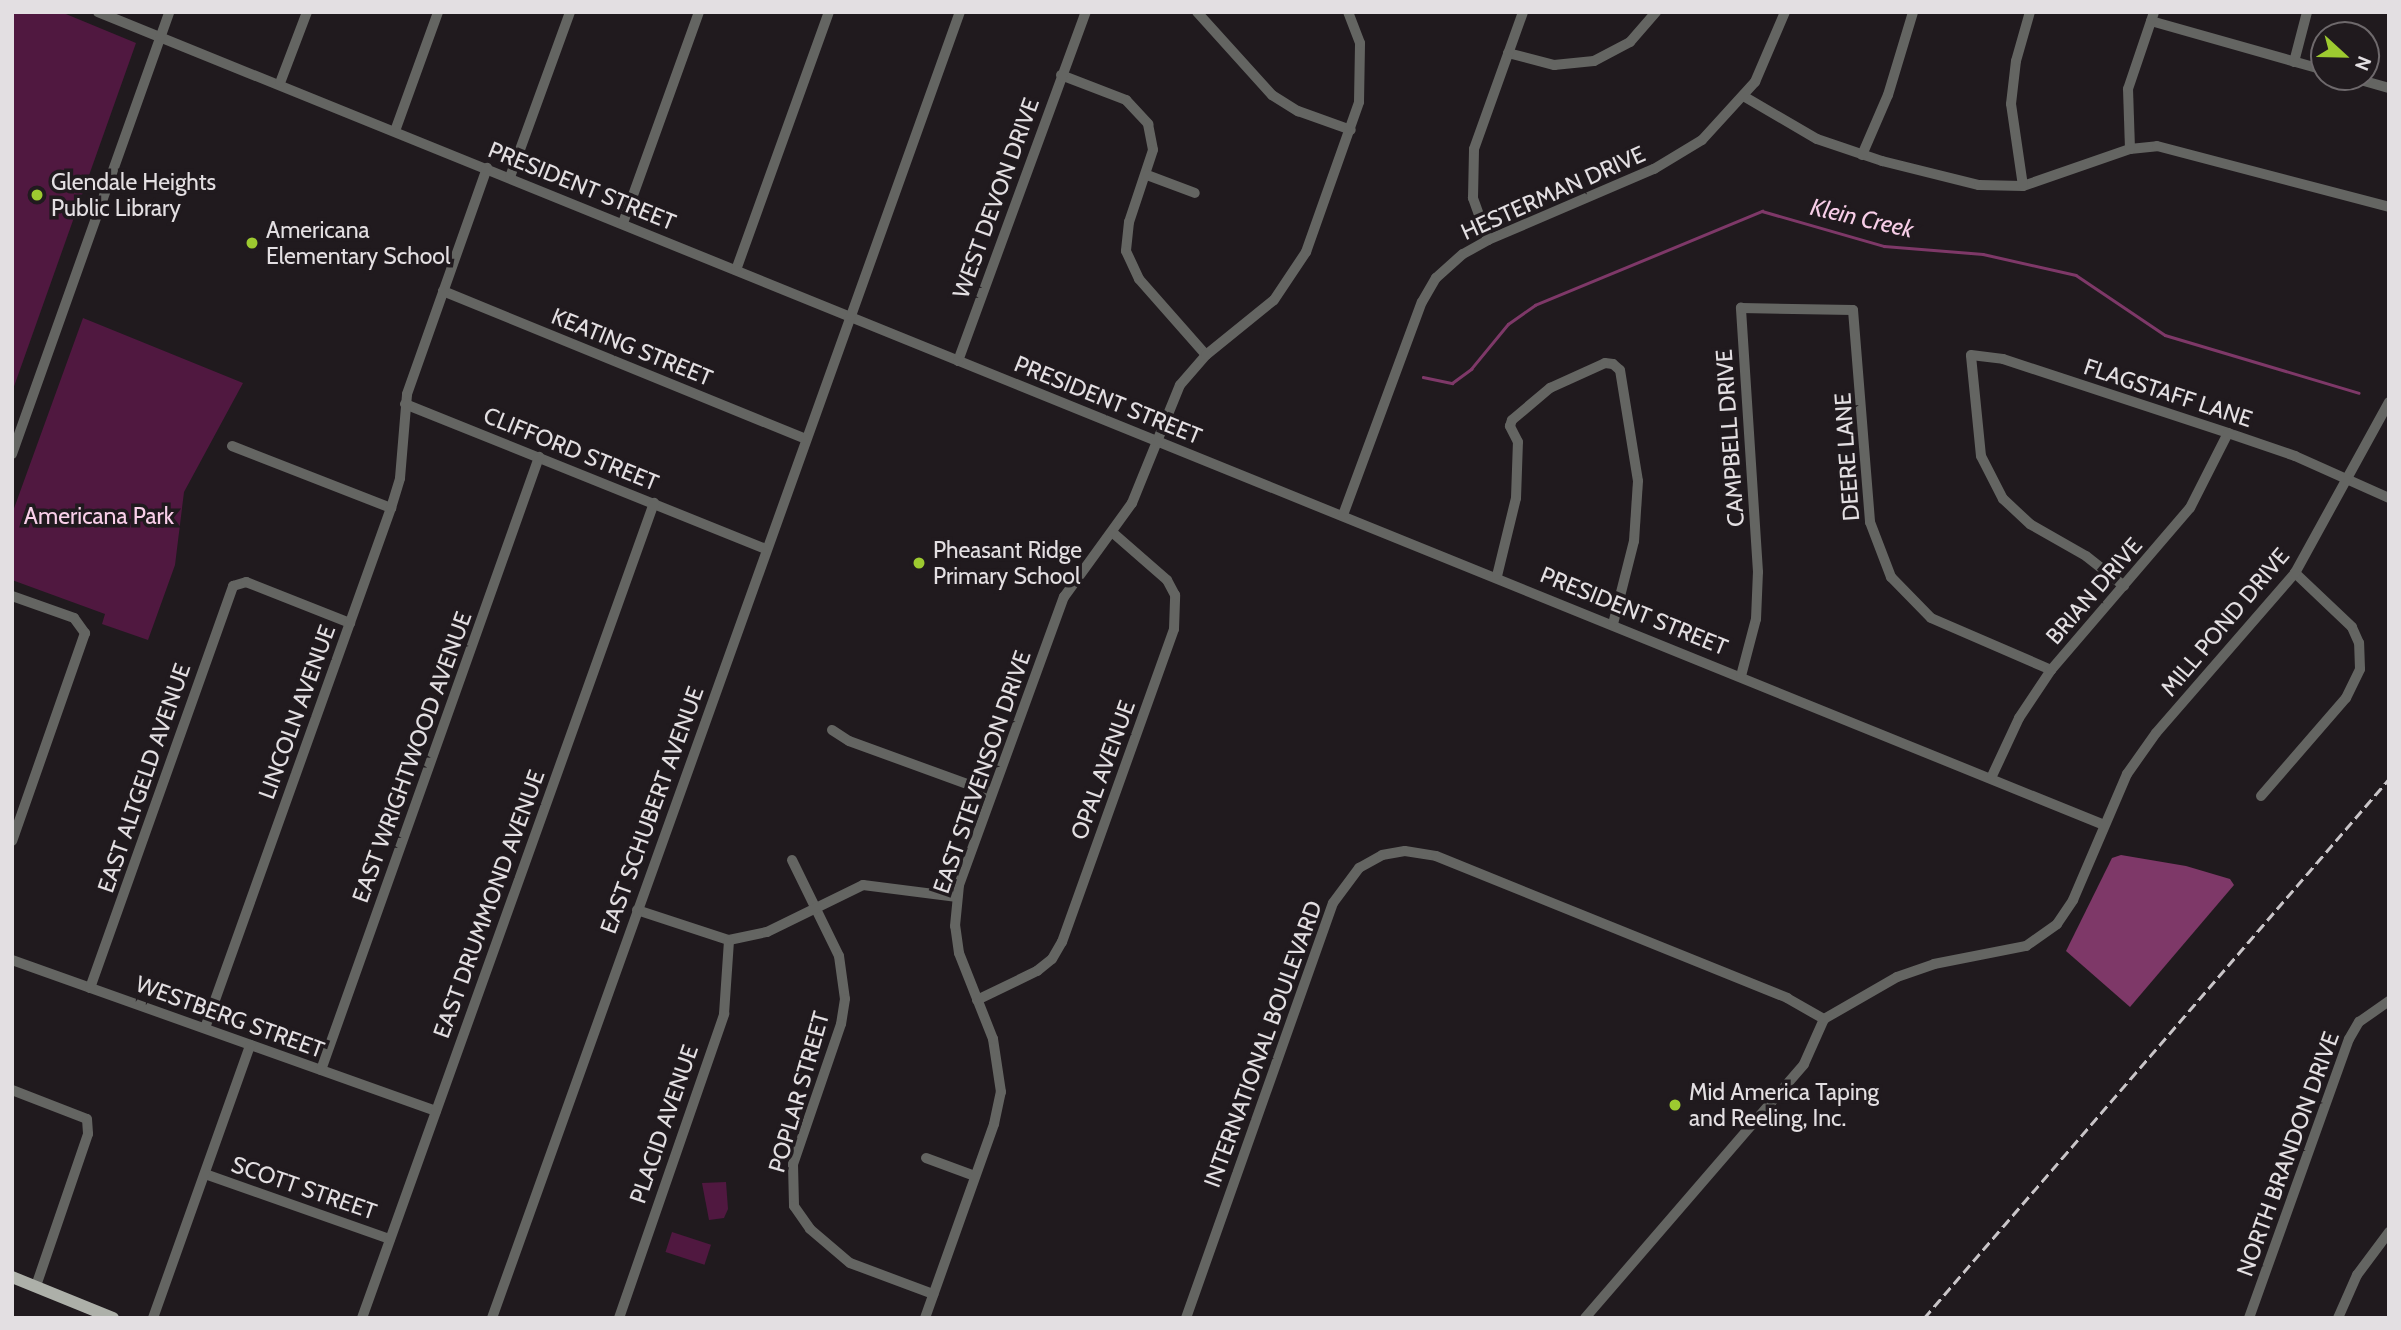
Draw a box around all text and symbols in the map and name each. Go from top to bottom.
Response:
north arrow [2310,21,2380,91]
text: N [2350,53,2376,74]
street label: WEST DEVON DRIVE [947,94,1045,302]
street label: PRESIDENT STREET [484,136,680,236]
street label: HESTERMAN DRIVE [1457,140,1649,246]
place label: Glendale Heights Public Library [51,168,216,222]
marker: Glendale Heights Public Library [29,187,45,203]
water label: Klein Creek [1808,192,1916,244]
place label: Americana Elementary School [266,216,450,270]
marker: Americana Elementary School [244,235,260,251]
street label: KEATING STREET [548,302,716,392]
street label: CAMPBELL DRIVE [1710,348,1750,528]
street label: PRESIDENT STREET [1010,350,1206,450]
street label: FLAGSTAFF LANE [2080,353,2256,433]
street label: DEERE LANE [1829,392,1865,522]
street label: CLIFFORD STREET [480,401,662,497]
park label: Americana Park [24,502,174,530]
street label: BRIAN DRIVE [2040,532,2148,650]
place label: Pheasant Ridge Primary School [933,536,1082,590]
street label: MILL POND DRIVE [2155,542,2295,702]
marker: Pheasant Ridge Primary School [911,555,927,571]
street label: PRESIDENT STREET [1536,561,1732,661]
street label: EAST WRIGHTWOOD AVENUE [346,608,478,906]
street label: LINCOLN AVENUE [253,621,341,803]
street label: EAST STEVENSON DRIVE [927,647,1037,897]
street label: EAST ALTGELD AVENUE [92,660,196,896]
street label: EAST SCHUBERT AVENUE [594,683,710,937]
street label: OPAL AVENUE [1065,697,1141,843]
street label: EAST DRUMMOND AVENUE [428,766,550,1042]
street label: INTERNATIONAL BOULEVARD [1198,897,1328,1191]
street label: WESTBERG STREET [132,970,328,1064]
street label: POPLAR STREET [763,1008,835,1176]
street label: NORTH BRANDON DRIVE [2231,1028,2345,1280]
street label: PLACID AVENUE [624,1041,704,1207]
place label: Mid America Taping and Reeling, Inc. [1689,1078,1879,1132]
marker: Mid America Taping and Reeling, Inc. [1667,1097,1683,1113]
street label: SCOTT STREET [228,1150,380,1226]

